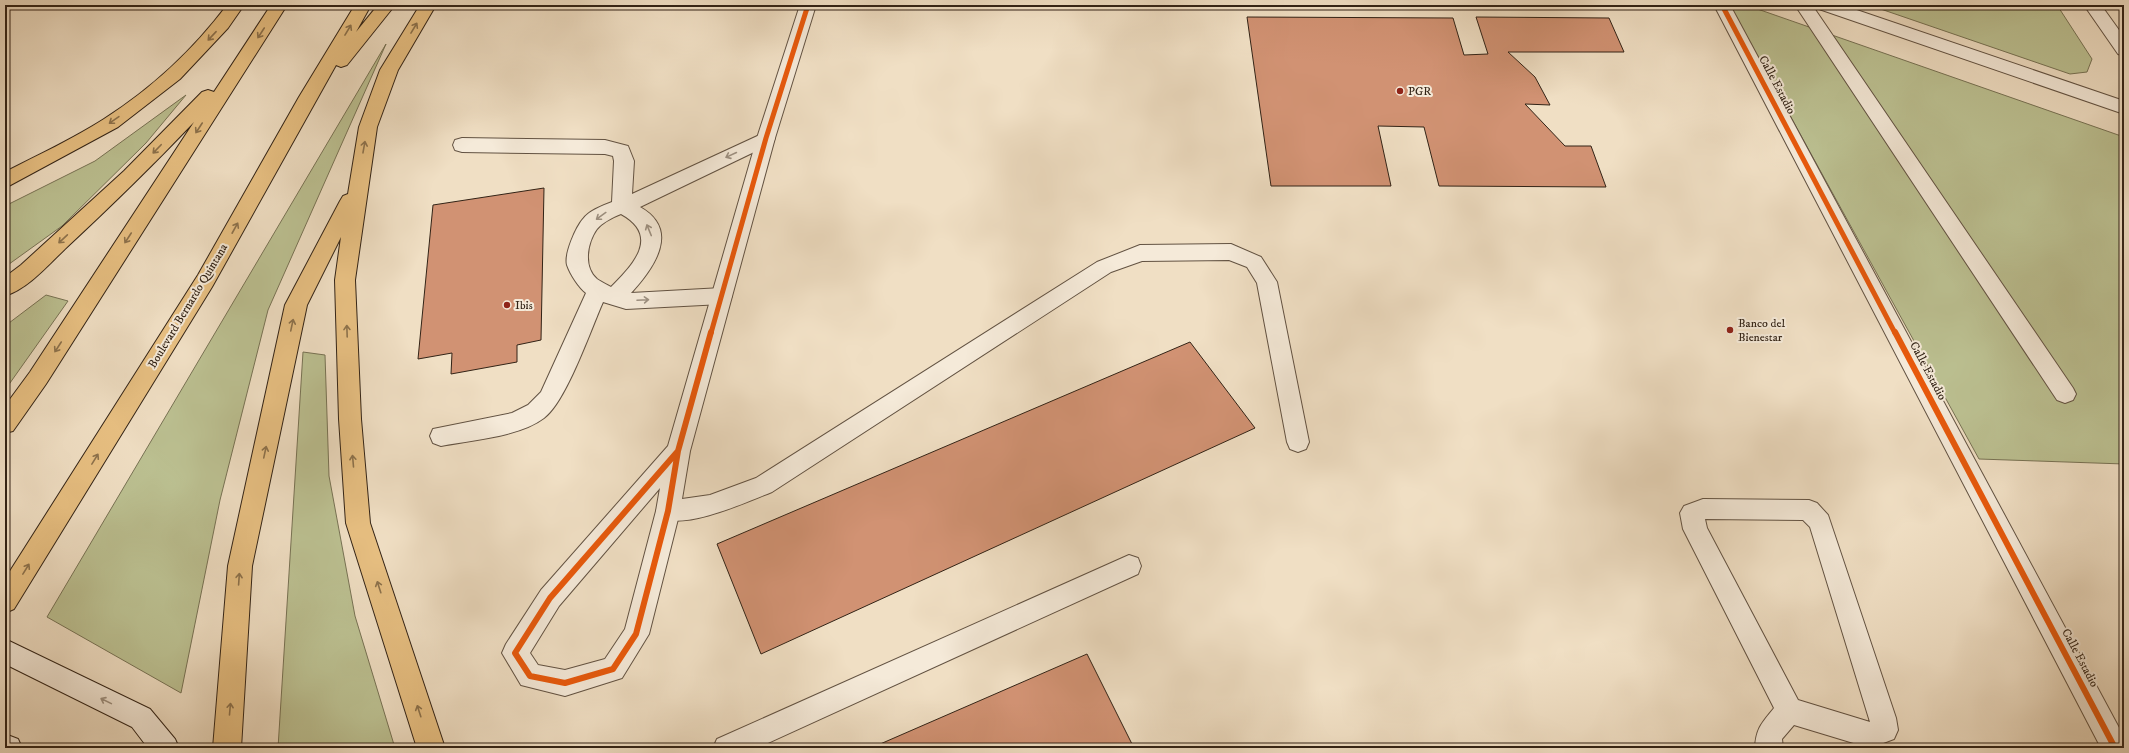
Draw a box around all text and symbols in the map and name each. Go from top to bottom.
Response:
one-way arrow [410,23,418,34]
one-way arrow [345,24,353,36]
one-way arrow [257,27,265,38]
one-way arrow [207,31,216,41]
street label: Calle Estadio [1755,53,1799,117]
place label: PGR [1408,84,1431,99]
marker: PGR [1395,86,1405,96]
one-way arrow [108,116,119,124]
one-way arrow [194,123,203,134]
one-way arrow [360,141,368,154]
one-way arrow [152,144,162,154]
one-way arrow [725,152,737,159]
one-way arrow [596,212,607,220]
one-way arrow [232,222,239,234]
one-way arrow [645,224,652,236]
one-way arrow [124,232,132,244]
one-way arrow [58,234,68,243]
street label: Boulevard Bernardo Quintana [145,240,232,371]
one-way arrow [636,296,649,304]
place label: Ibis [515,298,533,313]
marker: Ibis [502,300,512,310]
place label: Banco del Bienestar [1738,316,1785,345]
one-way arrow [288,319,296,332]
one-way arrow [343,325,350,338]
marker: Banco del Bienestar [1725,325,1735,335]
street label: Calle Estadio [1906,339,1950,403]
one-way arrow [54,341,62,352]
one-way arrow [261,446,269,459]
one-way arrow [92,453,100,465]
one-way arrow [350,455,357,468]
one-way arrow [22,563,30,574]
one-way arrow [236,573,243,586]
one-way arrow [375,581,382,594]
street label: Calle Estadio [2058,626,2102,690]
one-way arrow [100,697,112,704]
one-way arrow [226,703,234,716]
one-way arrow [414,706,422,718]

